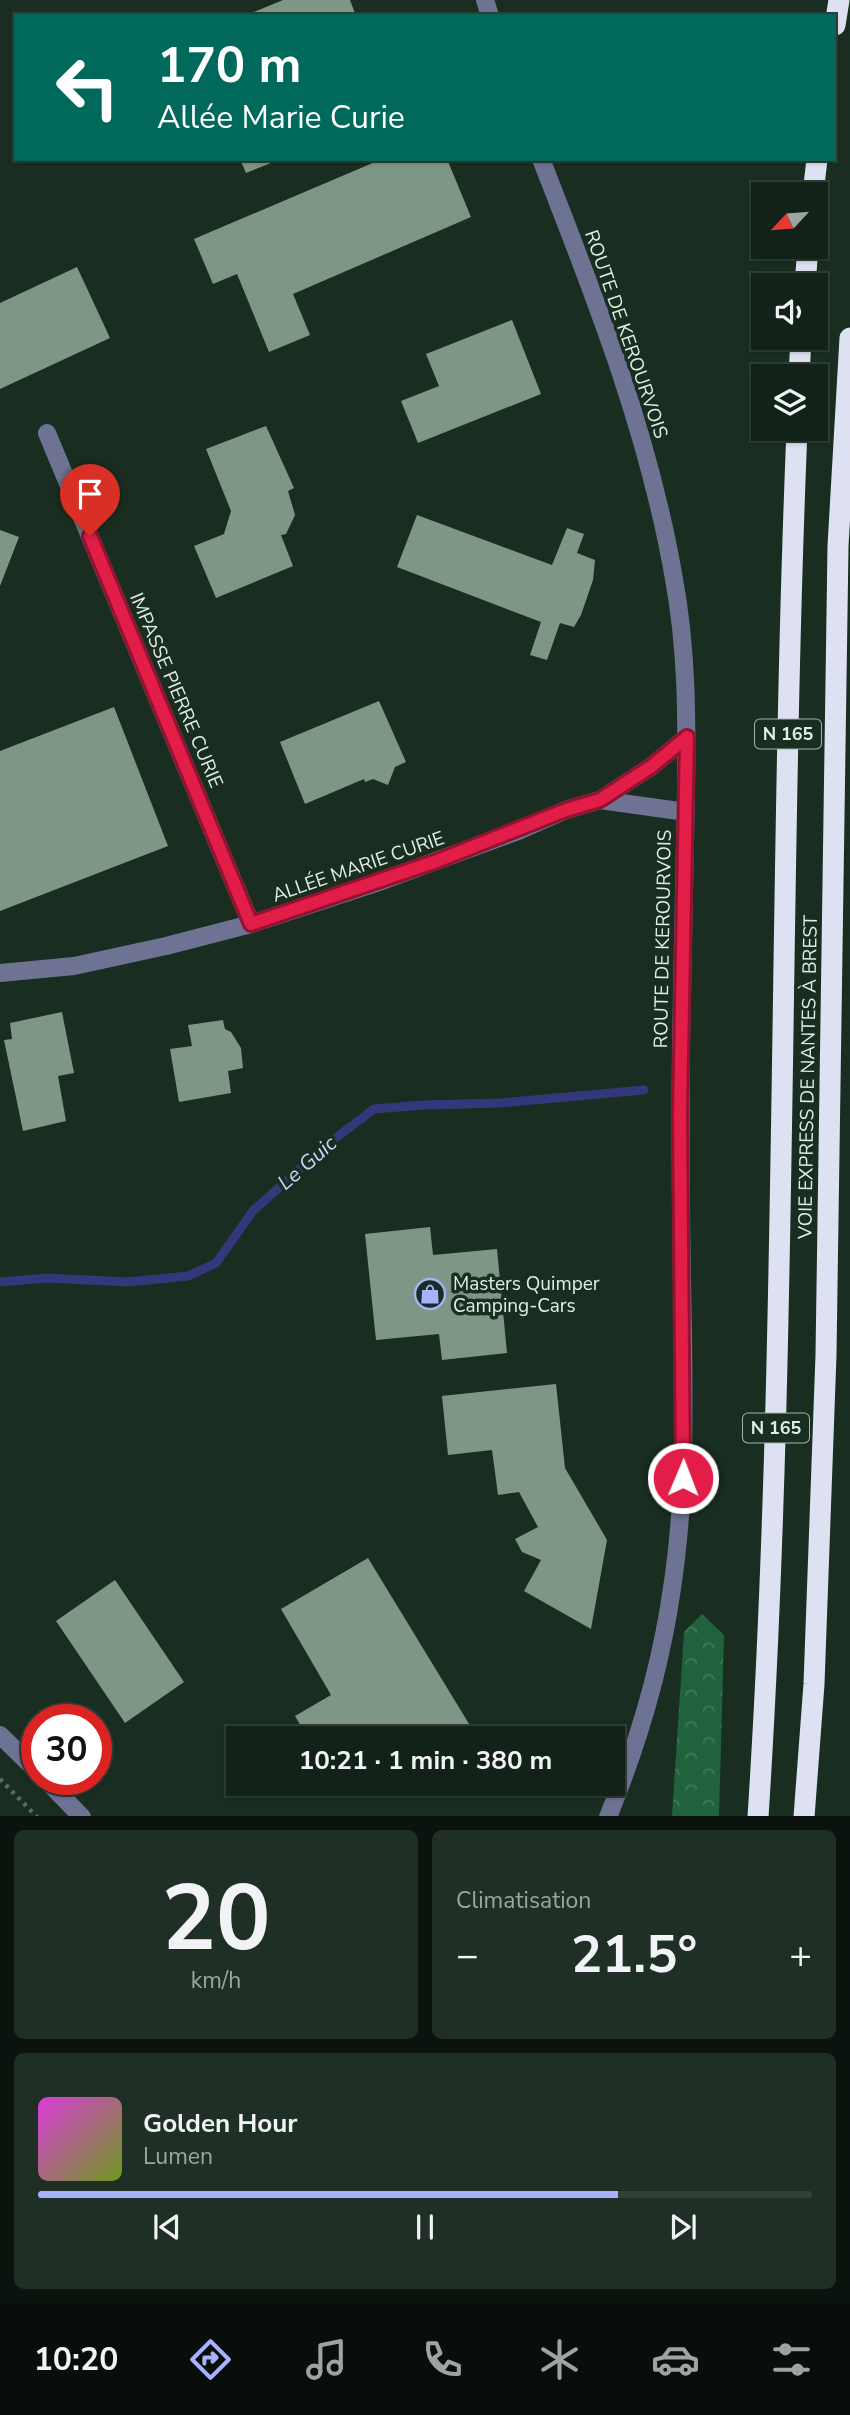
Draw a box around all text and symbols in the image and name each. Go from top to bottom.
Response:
text: 170 m [157,32,301,99]
icon: left [42,42,133,133]
text: Allée Marie Curie [157,96,405,139]
north arrow [751,182,828,259]
map controls [751,182,828,441]
street label: ROUTE DE KEROURVOIS [578,227,674,442]
button: sound [751,273,828,350]
button: layers [751,364,828,441]
pin [60,464,120,536]
icon: arrive [71,475,109,513]
street label: IMPASSE PIERRE CURIE [123,589,229,792]
road number: N 165 [755,720,821,748]
street label: ALLÉE MARIE CURIE [269,825,448,909]
street label: ROUTE DE KEROURVOIS [648,829,678,1049]
street label: VOIE EXPRESS DE NANTES À BREST [792,914,824,1240]
water label: Le Guic [272,1129,343,1196]
place label: Masters Quimper Camping-Cars [453,1271,600,1319]
shop icon: Masters Quimper Camping-Cars [413,1277,447,1311]
road number: N 165 [743,1414,809,1442]
position arrow [646,1441,720,1515]
speed limit sign: 30 [21,1704,112,1795]
text: 10:21 · 1 min · 380 m [299,1743,552,1778]
text: 20 [161,1857,271,1981]
text: Climatisation [456,1885,591,1916]
text: 21.5° [571,1919,697,1990]
text: − [456,1930,479,1981]
text: + [789,1930,812,1981]
text: km/h [191,1965,241,1996]
text: Golden Hour [143,2106,298,2141]
text: Lumen [143,2141,213,2172]
icon: previous [148,2208,186,2246]
icon: pause [406,2208,444,2246]
icon: next [664,2208,702,2246]
icon: directions [186,2335,235,2384]
icon: music [302,2335,351,2384]
icon: phone [418,2335,467,2384]
icon: climate [535,2335,584,2384]
icon: car [651,2335,700,2384]
icon: filters [767,2335,816,2384]
text: 10:20 [34,2338,118,2381]

